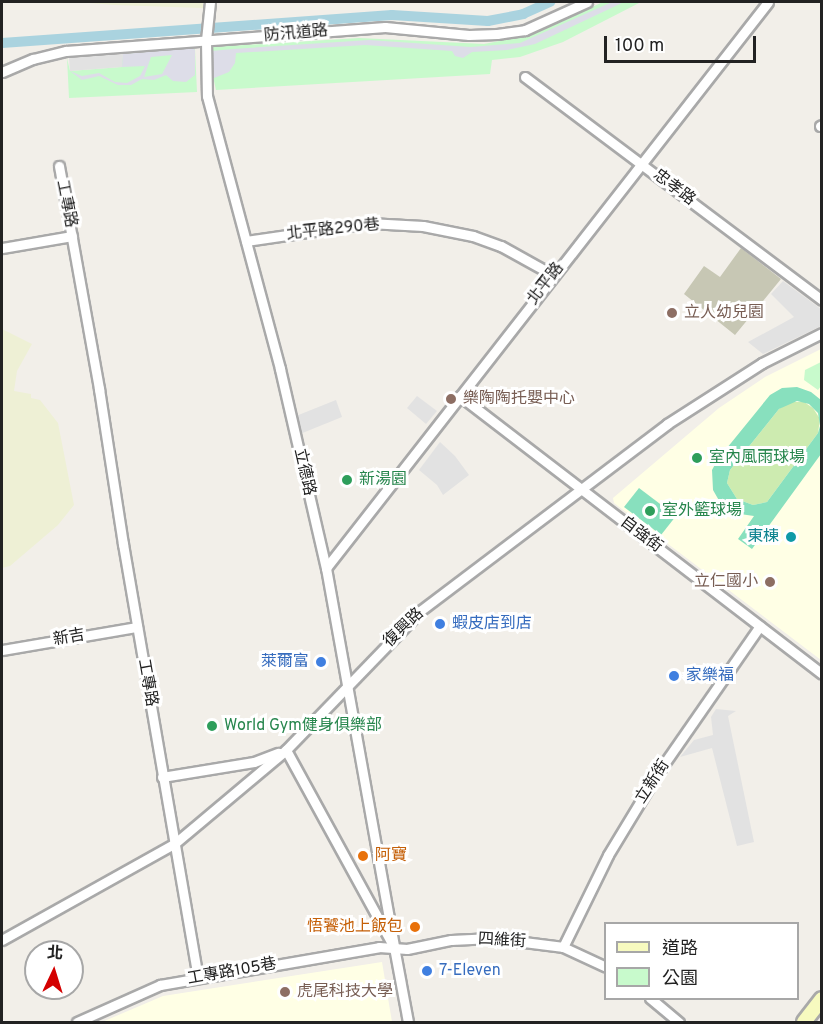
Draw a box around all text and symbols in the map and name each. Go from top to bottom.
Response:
street label: 防汛道路 [263,22,329,46]
scale bar [607,24,758,62]
text: 100 m [615,35,664,58]
street label: 忠孝路 [649,166,699,210]
street label: 工專路 [52,179,80,229]
street label: 北平路290巷 [286,216,380,244]
street label: 北平路 [524,259,568,309]
place label: 立人幼兒園 [684,303,764,323]
marker: 立人幼兒園 [665,306,679,320]
place label: 樂陶陶托嬰中心 [463,389,575,409]
marker: 樂陶陶托嬰中心 [444,392,458,406]
street label: 立德路 [289,446,319,498]
place label: 室內風雨球場 [709,448,805,468]
marker: 室內風雨球場 [690,451,704,465]
place label: 新湯園 [359,470,407,490]
marker: 新湯園 [340,473,354,487]
place label: 室外籃球場 [662,501,742,521]
marker: 室外籃球場 [643,504,657,518]
street label: 自強街 [616,513,666,557]
place label: 東棟 [747,527,779,547]
marker: 東棟 [784,530,798,544]
place label: 立仁國小 [694,572,758,592]
marker: 立仁國小 [763,575,777,589]
street label: 復興路 [380,604,428,652]
place label: 蝦皮店到店 [452,614,532,634]
marker: 蝦皮店到店 [433,617,447,631]
street label: 新吉 [52,626,86,650]
place label: 萊爾富 [261,652,309,672]
marker: 萊爾富 [314,655,328,669]
street label: 工專路 [133,658,161,708]
place label: 家樂福 [686,666,734,686]
marker: 家樂福 [667,669,681,683]
place label: World Gym健身俱樂部 [224,716,382,736]
marker: World Gym健身俱樂部 [205,719,219,733]
street label: 立新街 [632,757,674,807]
place label: 阿寶 [375,846,407,866]
marker: 阿寶 [356,849,370,863]
place label: 悟饕池上飯包 [307,917,403,937]
marker: 悟饕池上飯包 [408,920,422,934]
legend [604,922,799,1000]
street label: 四維街 [478,930,526,952]
text: 道路 [662,938,698,961]
north arrow [24,940,84,1000]
text: 北 [46,944,64,965]
street label: 工專路105巷 [186,955,278,989]
place label: 7-Eleven [439,961,501,981]
marker: 7-Eleven [420,964,434,978]
text: 公園 [662,968,698,991]
place label: 虎尾科技大學 [297,982,393,1002]
marker: 虎尾科技大學 [278,985,292,999]

